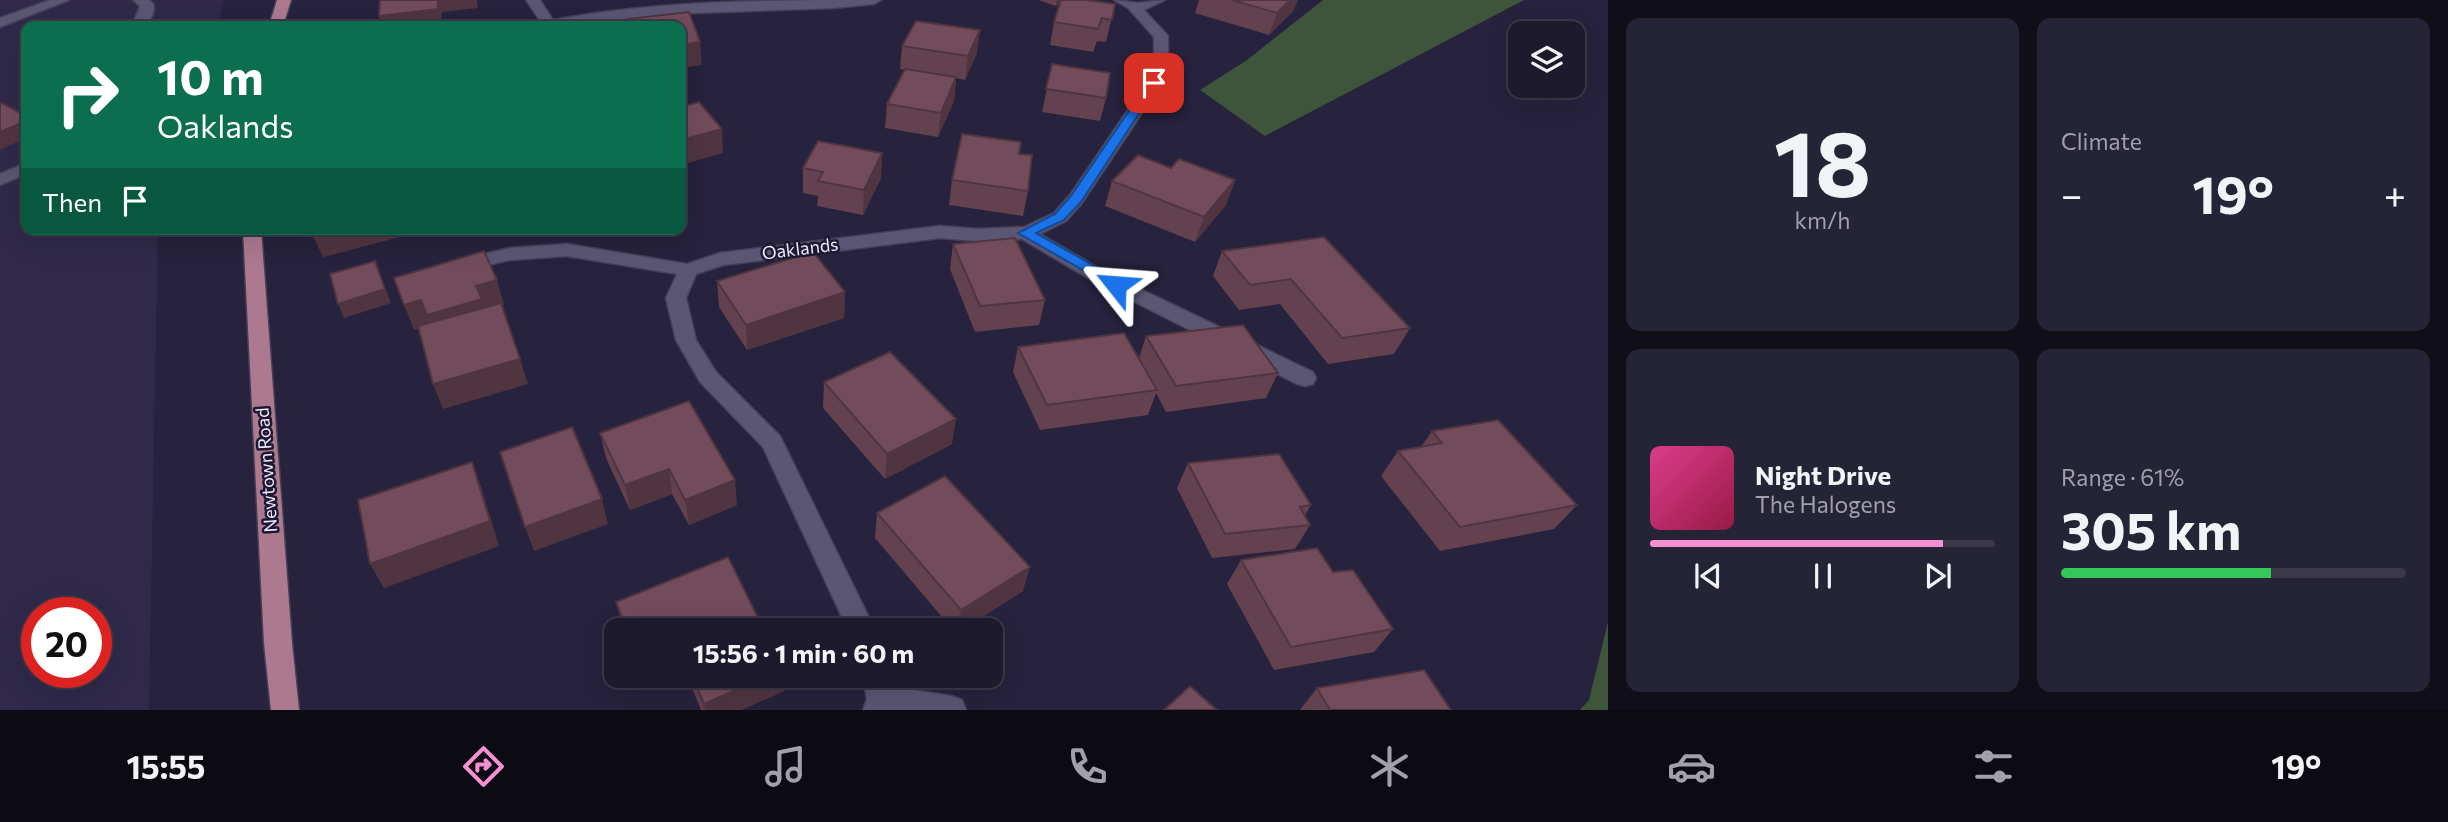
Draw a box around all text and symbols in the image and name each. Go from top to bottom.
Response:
map controls [1508,21,1585,98]
button: layers [1508,21,1585,98]
text: 10 m [157,45,264,105]
icon: right [42,49,133,140]
pin [1124,53,1184,113]
icon: arrive [1135,64,1173,102]
text: 18 [1774,104,1871,216]
text: Oaklands [157,105,293,145]
text: Climate [2061,127,2142,155]
text: 19° [2192,161,2274,225]
text: − [2061,170,2083,217]
text: + [2384,170,2406,217]
icon: arrive [116,182,154,220]
text: Then [42,186,102,217]
text: km/h [1795,206,1850,234]
street label: Oaklands [760,232,839,264]
position arrow [1079,248,1153,322]
street label: Newtown Road [251,407,281,533]
text: Night Drive [1755,459,1891,490]
text: Range · 61% [2061,463,2184,491]
text: The Halogens [1755,490,1896,518]
text: 305 km [2061,497,2241,561]
icon: previous [1689,557,1727,595]
icon: pause [1804,557,1842,595]
icon: next [1919,557,1957,595]
speed limit sign: 20 [21,597,112,688]
text: 15:56 · 1 min · 60 m [693,637,914,668]
icon: directions [459,742,508,791]
icon: music [761,742,810,791]
icon: phone [1063,742,1112,791]
icon: climate [1365,742,1414,791]
icon: car [1667,742,1716,791]
icon: filters [1969,742,2018,791]
text: 15:55 [127,746,205,786]
text: 19° [2271,746,2321,786]

